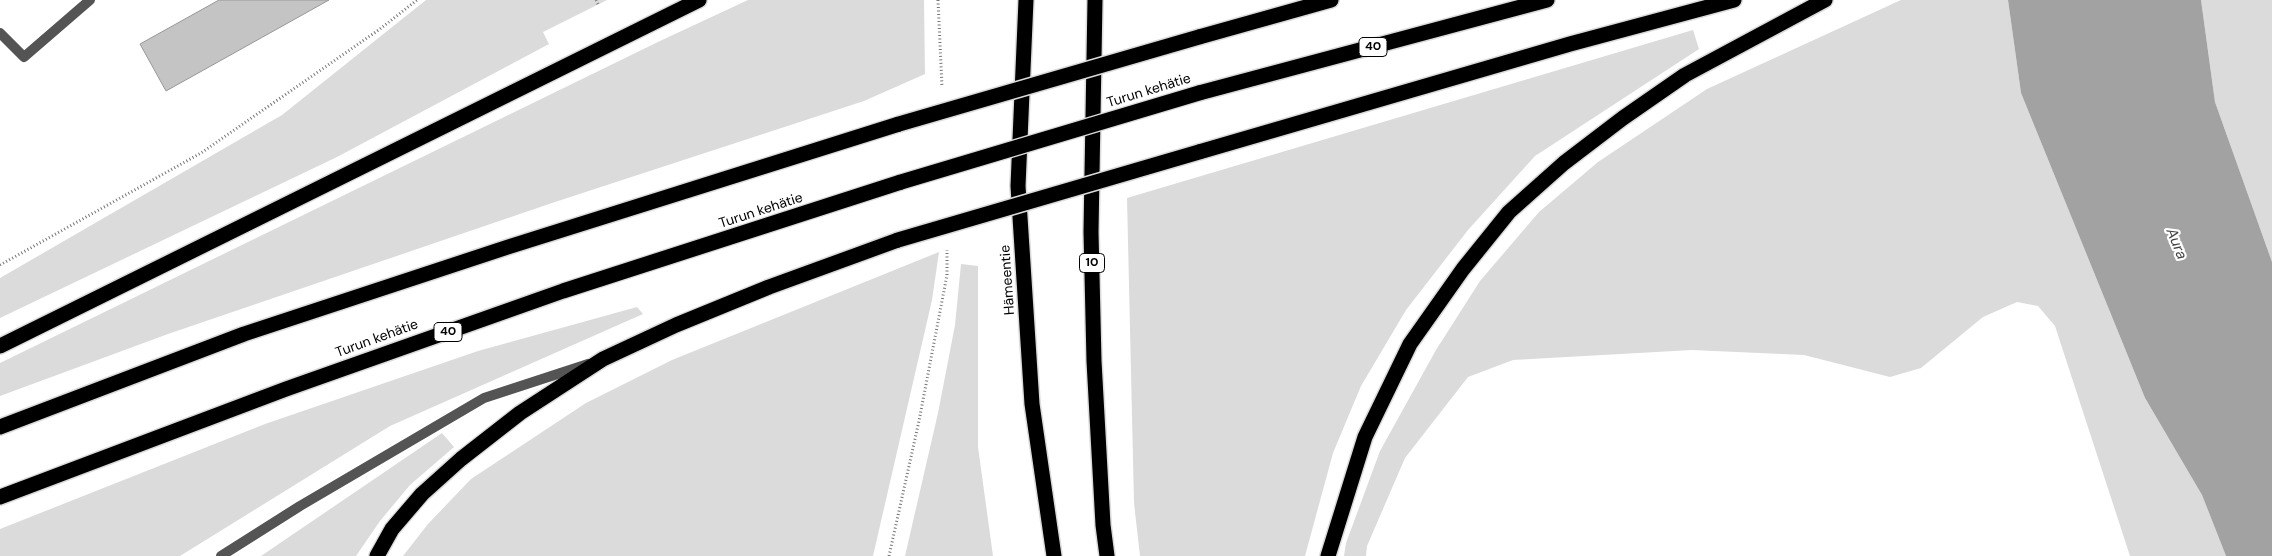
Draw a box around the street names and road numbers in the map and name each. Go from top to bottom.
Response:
road number: 40 [1359,38,1387,56]
street label: Turun kehätie [1105,70,1193,112]
street label: Turun kehätie [717,190,805,232]
street label: Hämeentie [997,244,1019,316]
road number: 10 [1080,254,1104,272]
street label: Turun kehätie [333,316,421,362]
road number: 40 [434,322,462,342]

